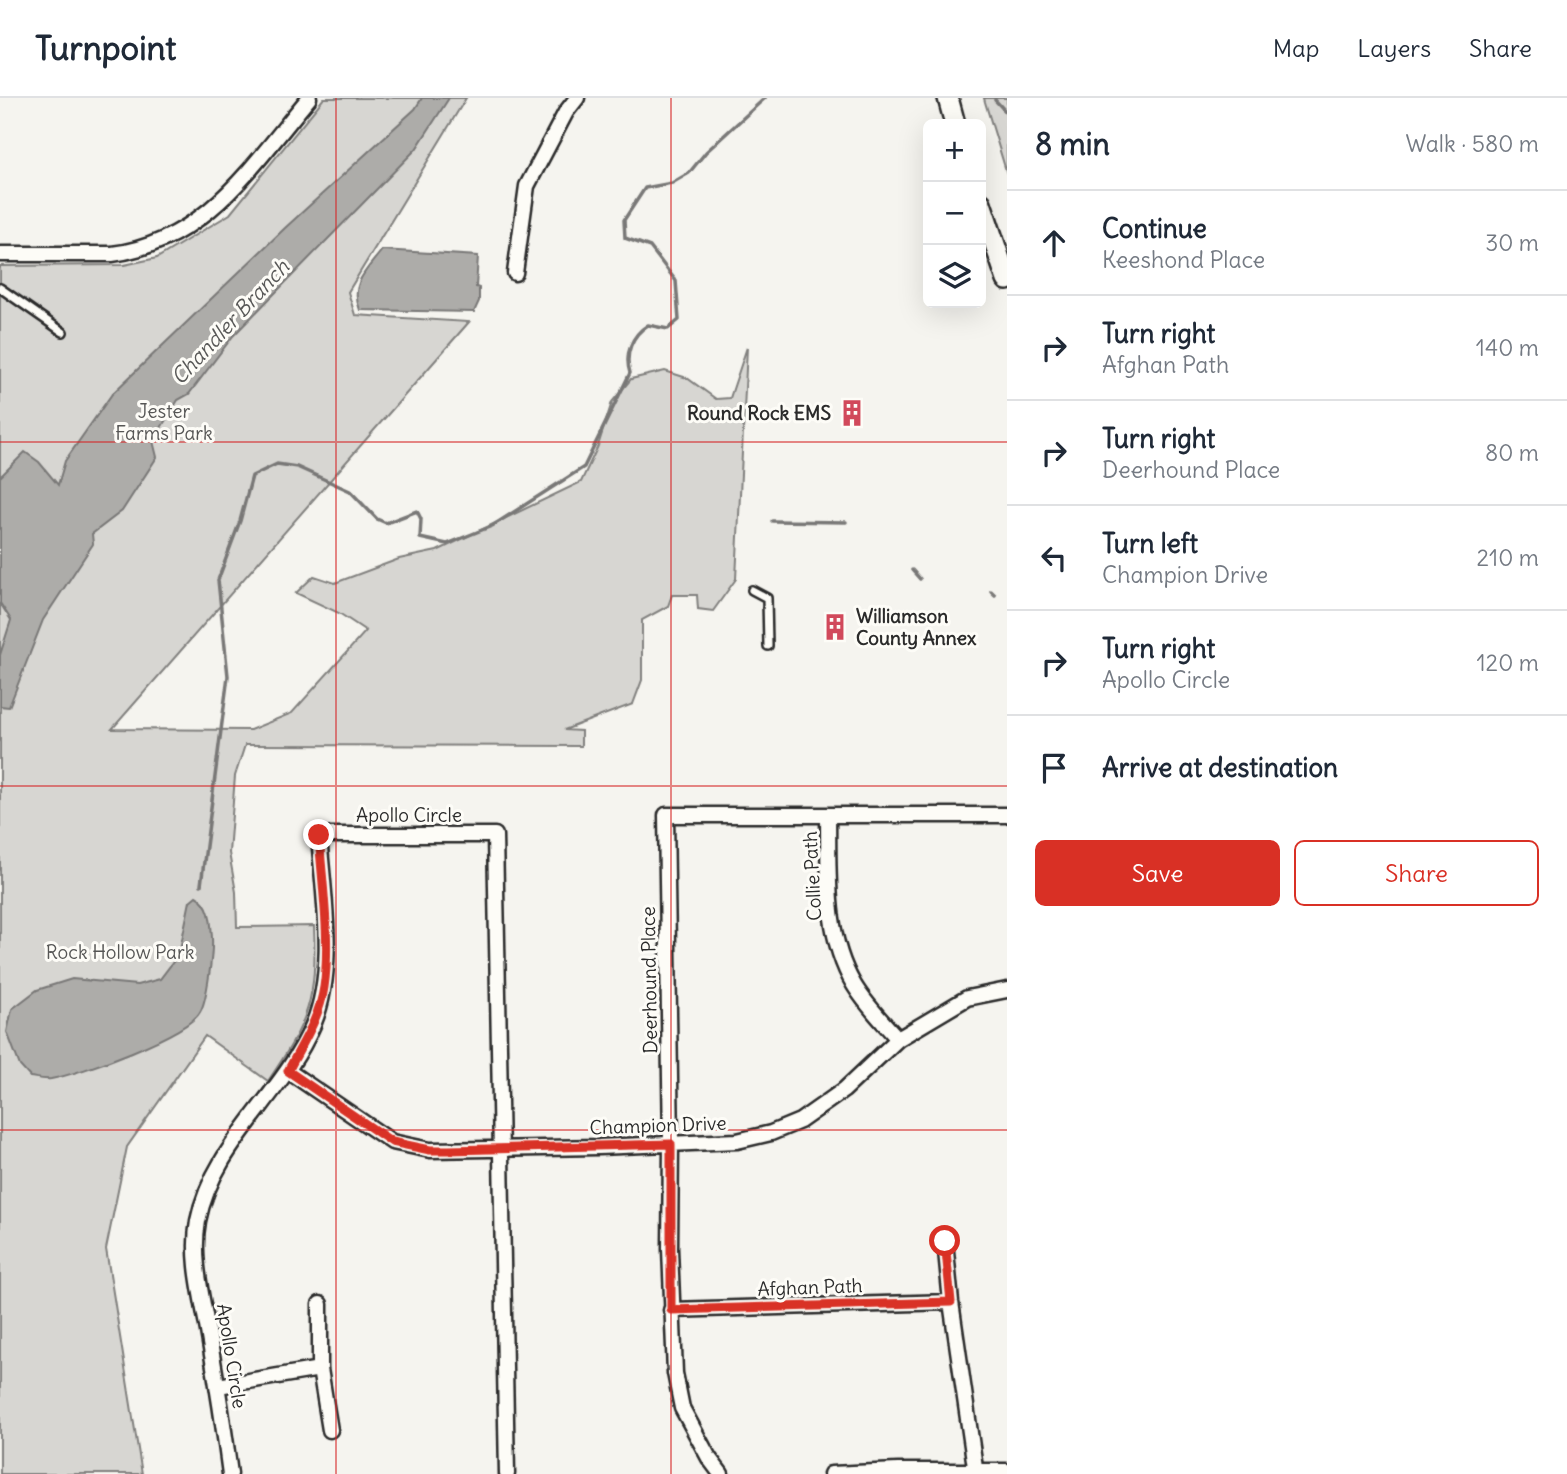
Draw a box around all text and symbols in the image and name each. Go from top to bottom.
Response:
text: Turnpoint [35,27,176,69]
text: Map [1273,33,1319,63]
text: Layers [1357,33,1431,63]
text: Share [1469,33,1532,63]
map controls [923,119,986,308]
button: + [923,119,986,182]
text: 8 min [1035,125,1110,163]
text: Walk · 580 m [1406,129,1539,158]
button: − [923,182,986,245]
text: Continue [1102,212,1207,245]
icon: ahead [1035,224,1073,262]
text: 30 m [1485,228,1539,257]
button: layers [923,245,986,308]
text: Keeshond Place [1102,245,1265,274]
water label: Chandler Branch [165,253,295,390]
text: Turn right [1102,317,1215,350]
icon: right [1035,329,1073,367]
text: 140 m [1476,333,1539,362]
text: Afghan Path [1102,350,1229,379]
building icon: Round Rock EMS [837,398,867,428]
park label: Jester Farms Park [115,399,213,445]
place label: Round Rock EMS [687,401,831,425]
text: Turn right [1102,422,1215,455]
icon: right [1035,434,1073,472]
text: 80 m [1485,438,1539,467]
text: Deerhound Place [1102,455,1280,484]
text: Turn left [1102,527,1198,560]
icon: left [1035,539,1073,577]
text: 210 m [1476,543,1539,572]
text: Champion Drive [1102,560,1268,589]
place label: Williamson County Annex [856,604,977,650]
building icon: Williamson County Annex [820,612,850,642]
text: Turn right [1102,632,1215,665]
icon: right [1035,644,1073,682]
text: 120 m [1476,648,1539,677]
text: Apollo Circle [1102,665,1230,694]
icon: arrive [1035,749,1073,787]
text: Arrive at destination [1102,751,1338,784]
street label: Apollo Circle [356,803,462,827]
route end [303,819,334,850]
street label: Collie Path [798,831,826,921]
button: Save [1035,840,1280,906]
button: Share [1294,840,1539,906]
street label: Deerhound Place [636,906,662,1054]
park label: Rock Hollow Park [46,940,195,964]
street label: Champion Drive [589,1111,727,1139]
route start [929,1225,960,1256]
street label: Afghan Path [757,1273,863,1301]
street label: Apollo Circle [212,1302,252,1410]

